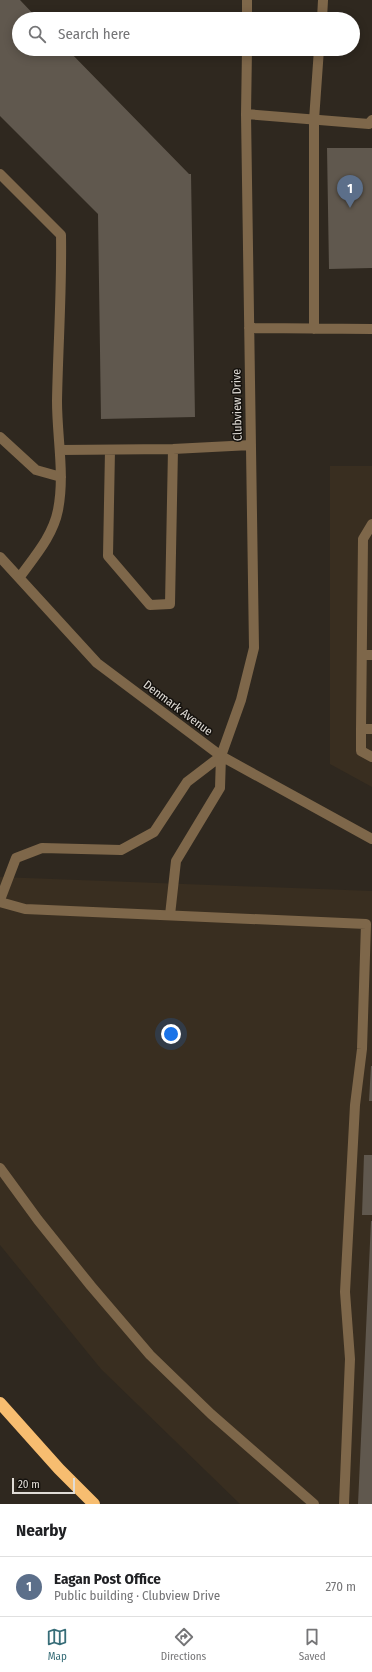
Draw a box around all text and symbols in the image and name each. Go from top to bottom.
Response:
search box [12,12,360,56]
icon: search [26,23,48,45]
text: Search here [58,25,130,43]
pin: 1 [337,175,363,208]
street label: Clubview Drive [229,369,245,441]
street label: Denmark Avenue [141,677,215,739]
your location [161,1024,181,1044]
scale bar [12,1476,75,1495]
text: 20 m [18,1478,40,1491]
text: Nearby [16,1520,67,1541]
text: Eagan Post Office [54,1570,161,1588]
text: 1 [26,1579,32,1594]
text: 270 m [325,1579,356,1594]
text: Public building · Clubview Drive [54,1588,220,1603]
tab: Map [46,1626,68,1663]
tab: Directions [161,1626,206,1663]
tab: Saved [299,1626,326,1663]

